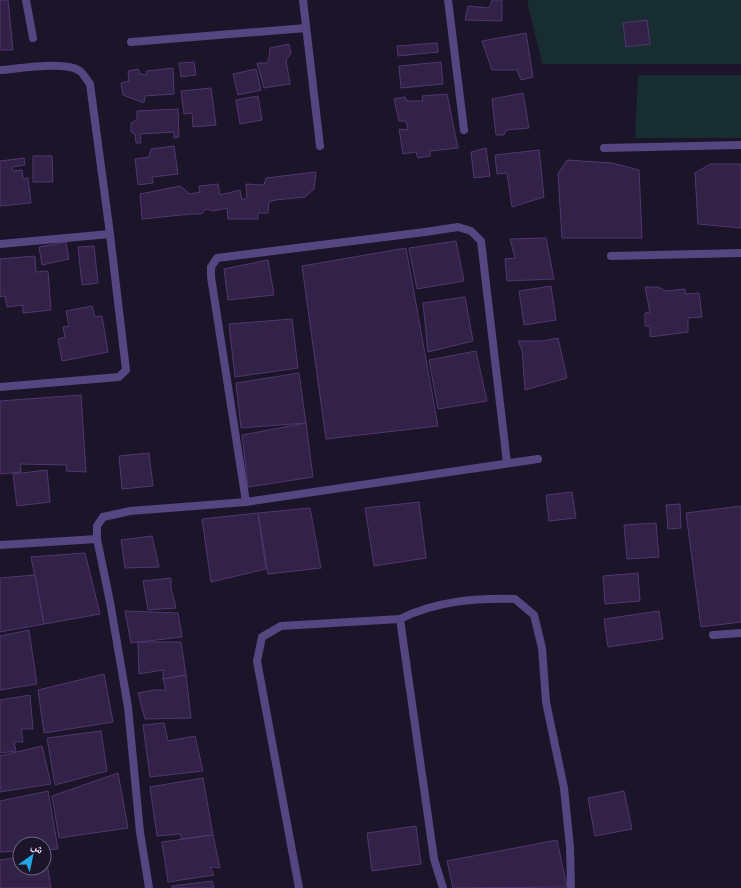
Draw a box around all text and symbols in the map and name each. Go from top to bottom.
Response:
north arrow [12,836,52,876]
text: ش [28,839,46,858]

